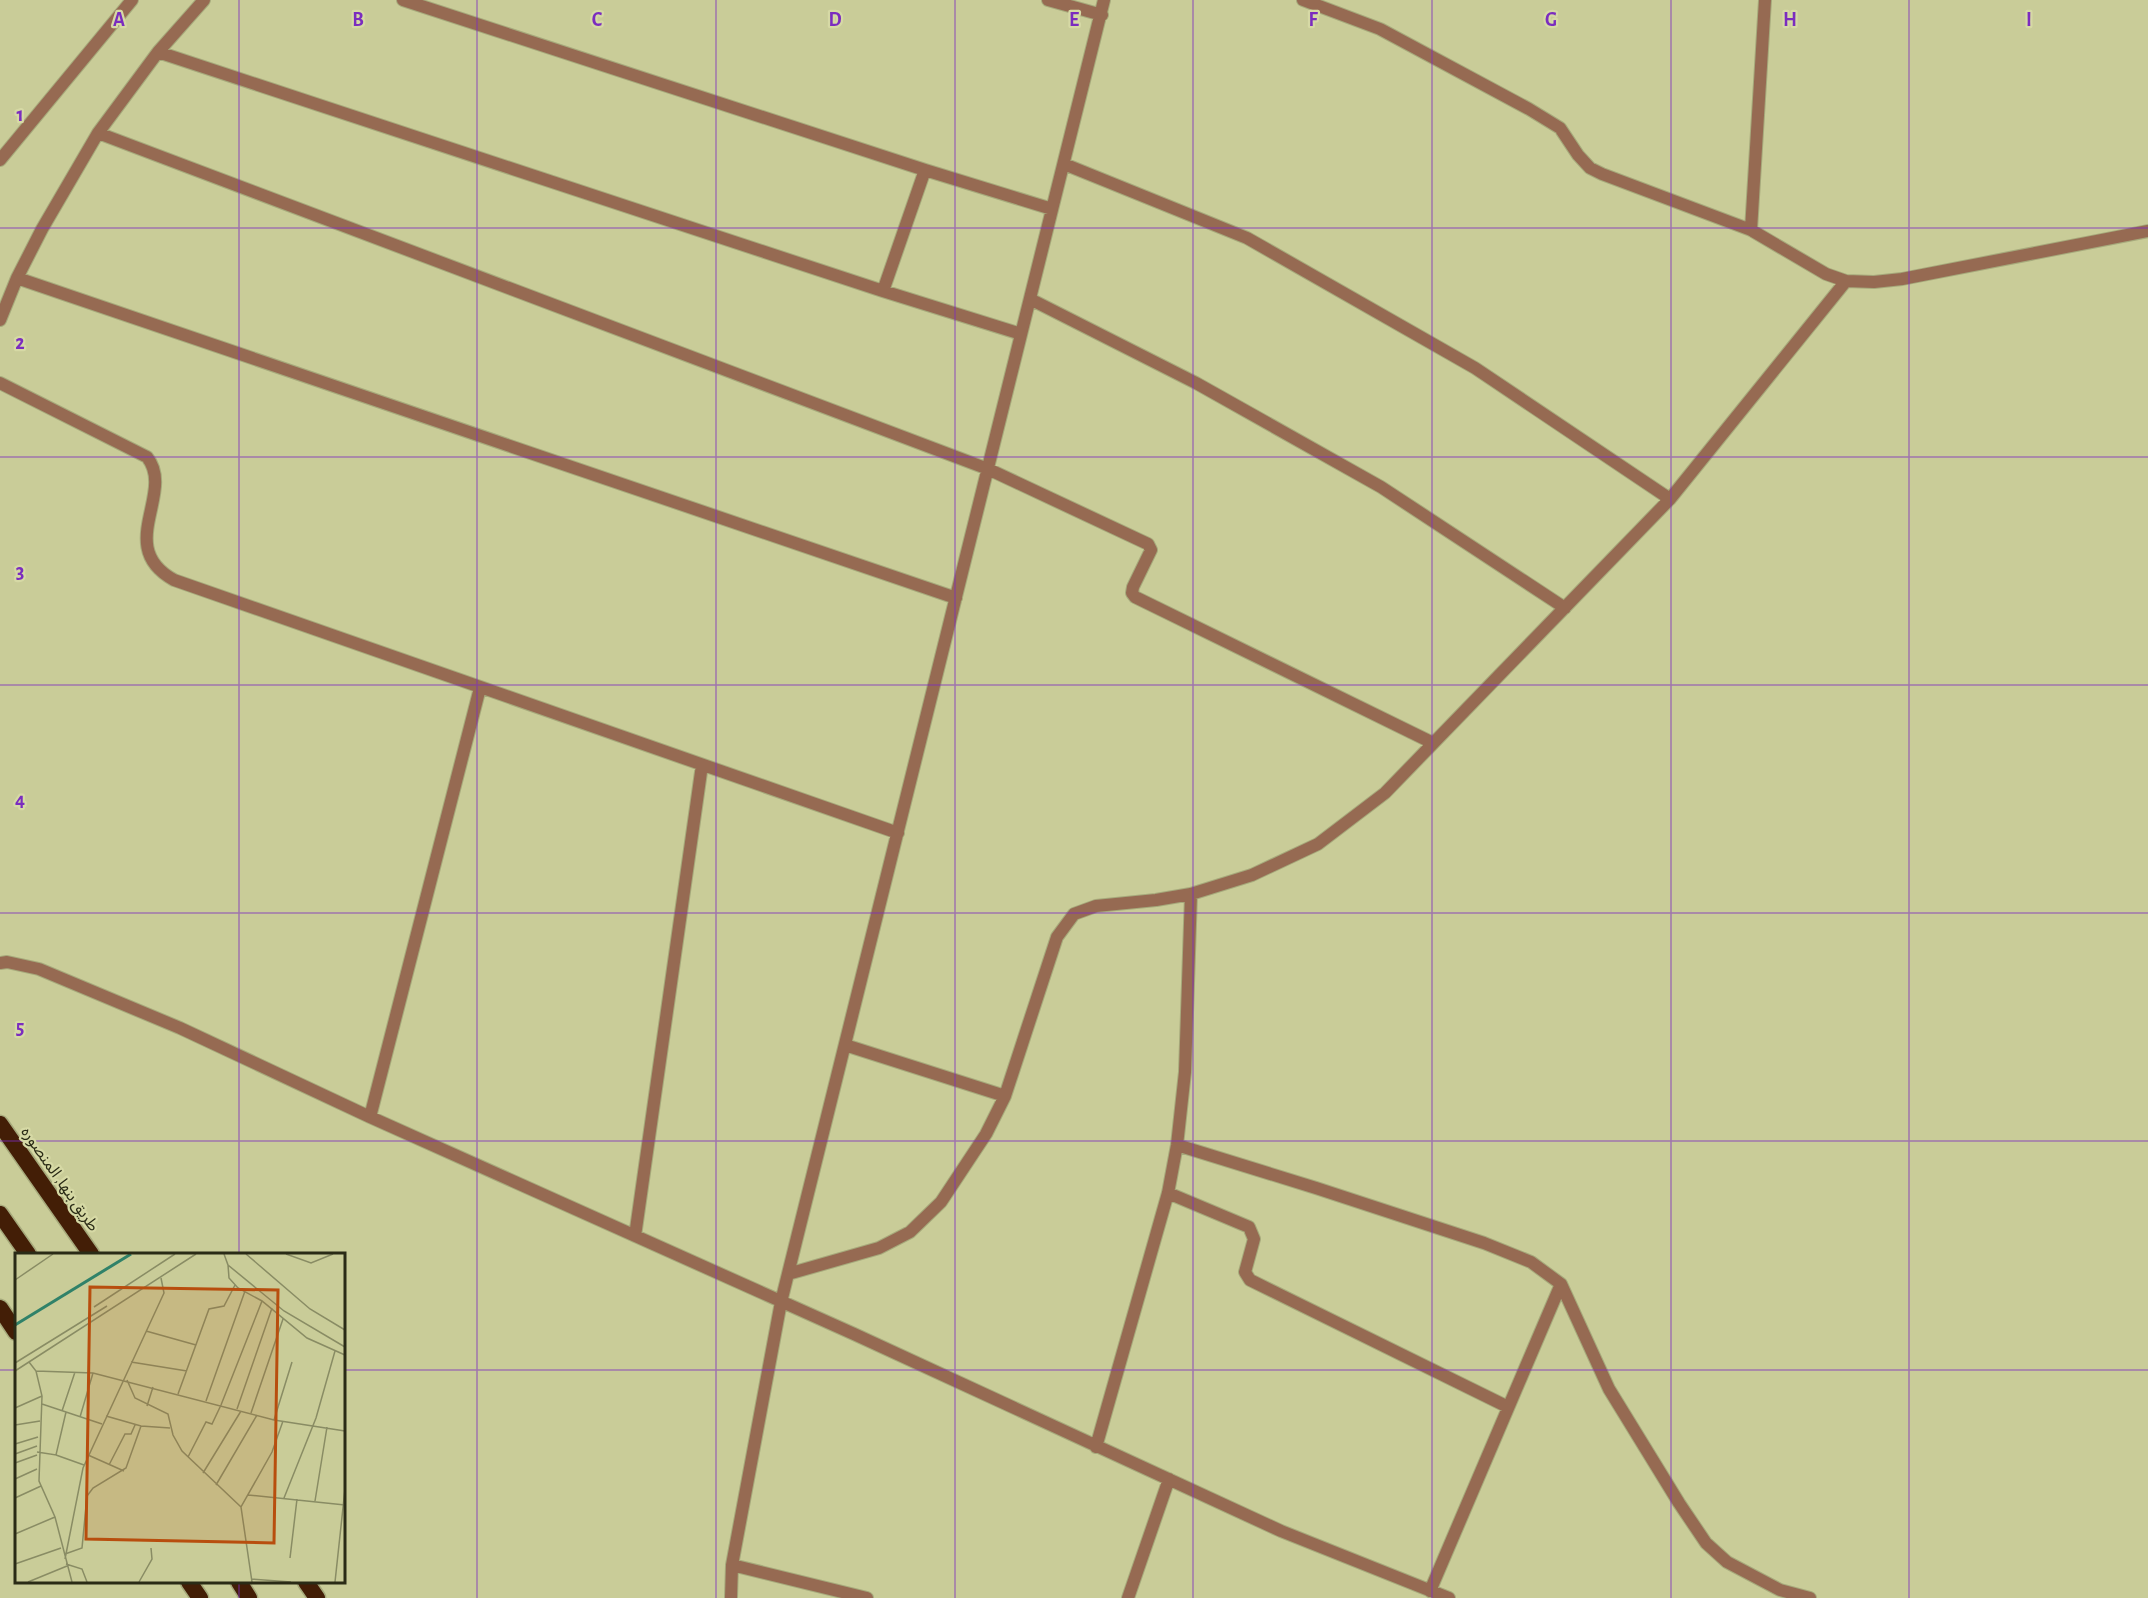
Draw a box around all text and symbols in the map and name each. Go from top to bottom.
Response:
text: A [113,10,125,30]
text: B [352,10,364,30]
text: C [592,10,603,30]
text: D [828,10,842,30]
text: E [1069,10,1079,30]
text: F [1308,10,1318,30]
text: G [1545,10,1557,30]
text: H [1783,10,1797,30]
text: I [2026,10,2032,30]
text: 1 [16,105,24,125]
text: 2 [15,333,25,353]
text: 3 [16,562,24,582]
text: 4 [15,790,25,810]
text: 5 [16,1018,24,1038]
street label: طريق بنها, المنصوره [17,1124,102,1235]
inset map [15,1253,345,1583]

